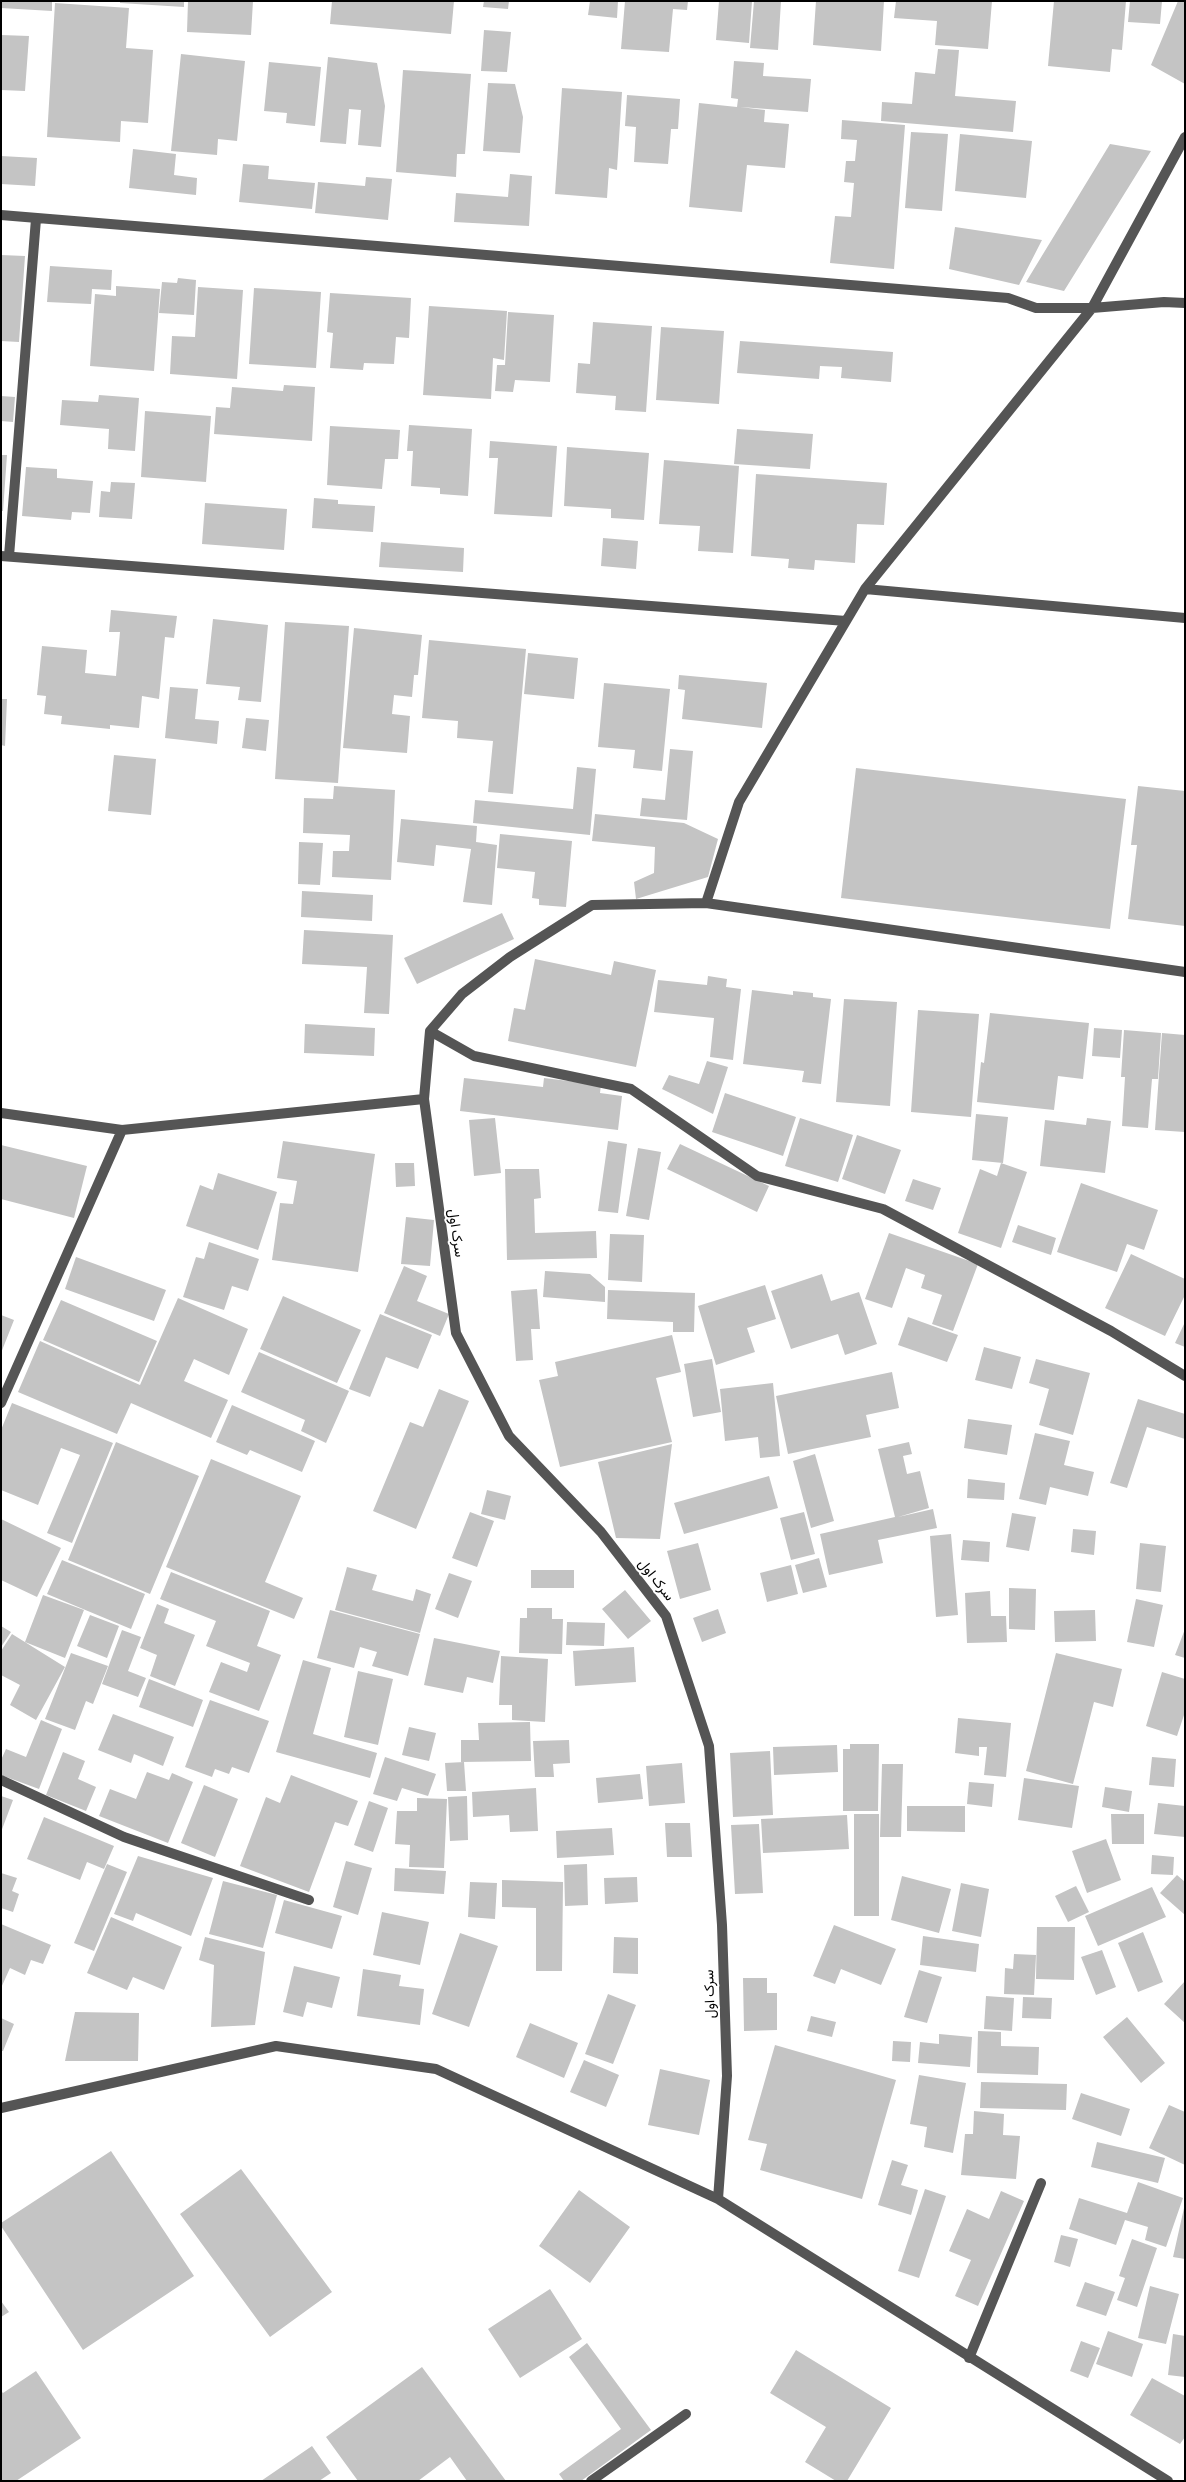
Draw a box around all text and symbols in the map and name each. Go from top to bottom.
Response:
street label: سرک اول [444,1208,468,1258]
street label: سرک اول [634,1556,678,1604]
street label: سرک اول [701,1969,719,2019]

